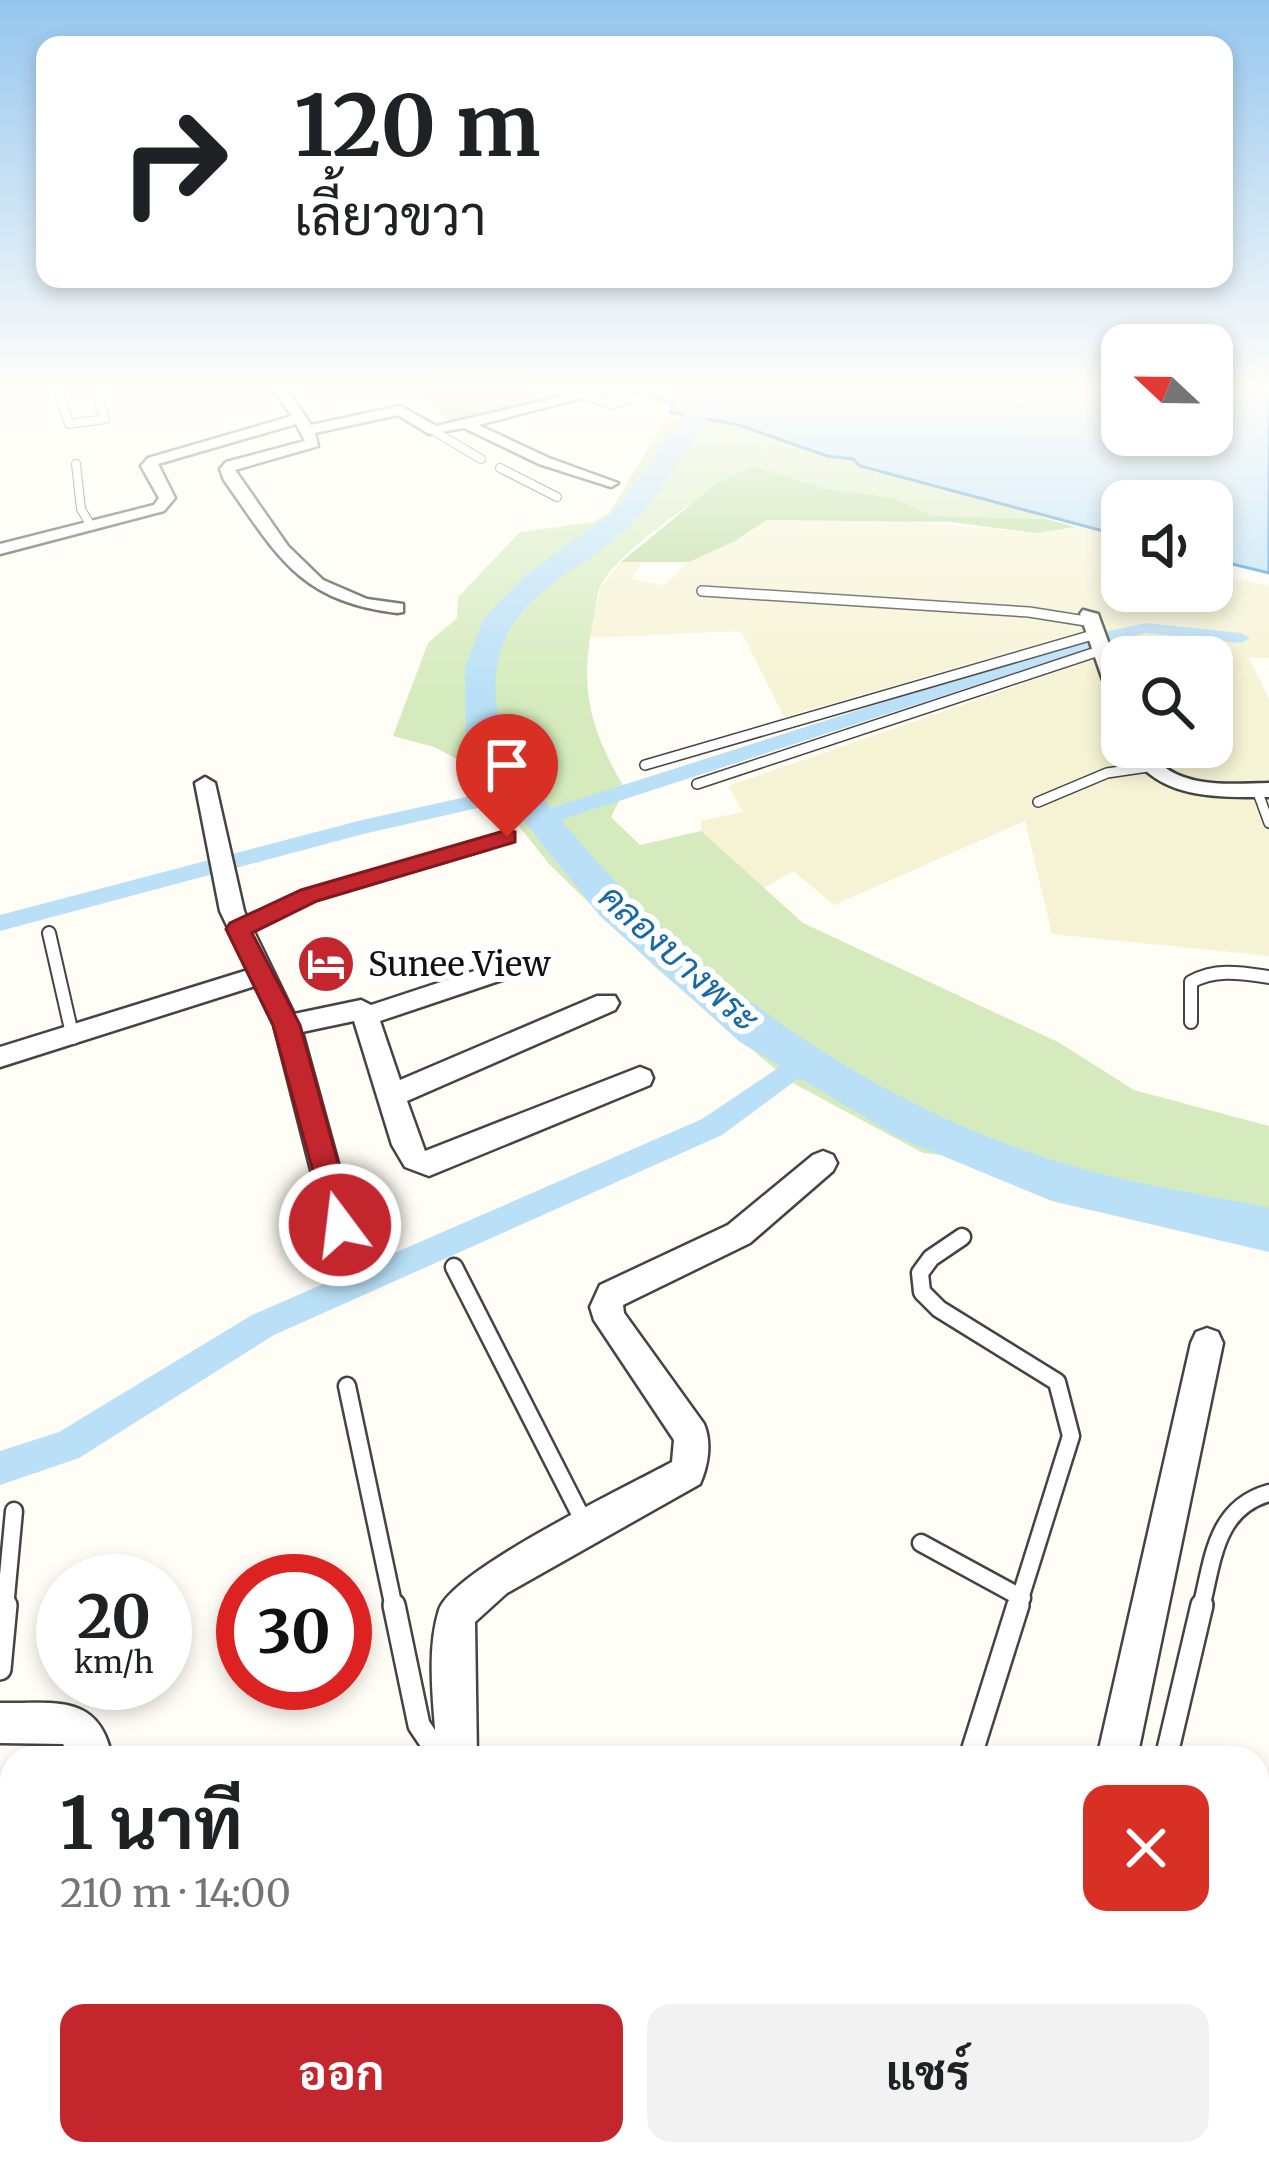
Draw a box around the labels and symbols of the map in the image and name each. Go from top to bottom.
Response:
north arrow [1101,324,1233,456]
pin [456,714,558,837]
water label: คลองบางพระ [590,874,769,1042]
hotel icon: Sunee View [295,933,357,995]
place label: Sunee View [368,944,551,985]
position arrow [277,1162,403,1288]
speed limit sign: 30 [216,1554,372,1710]

